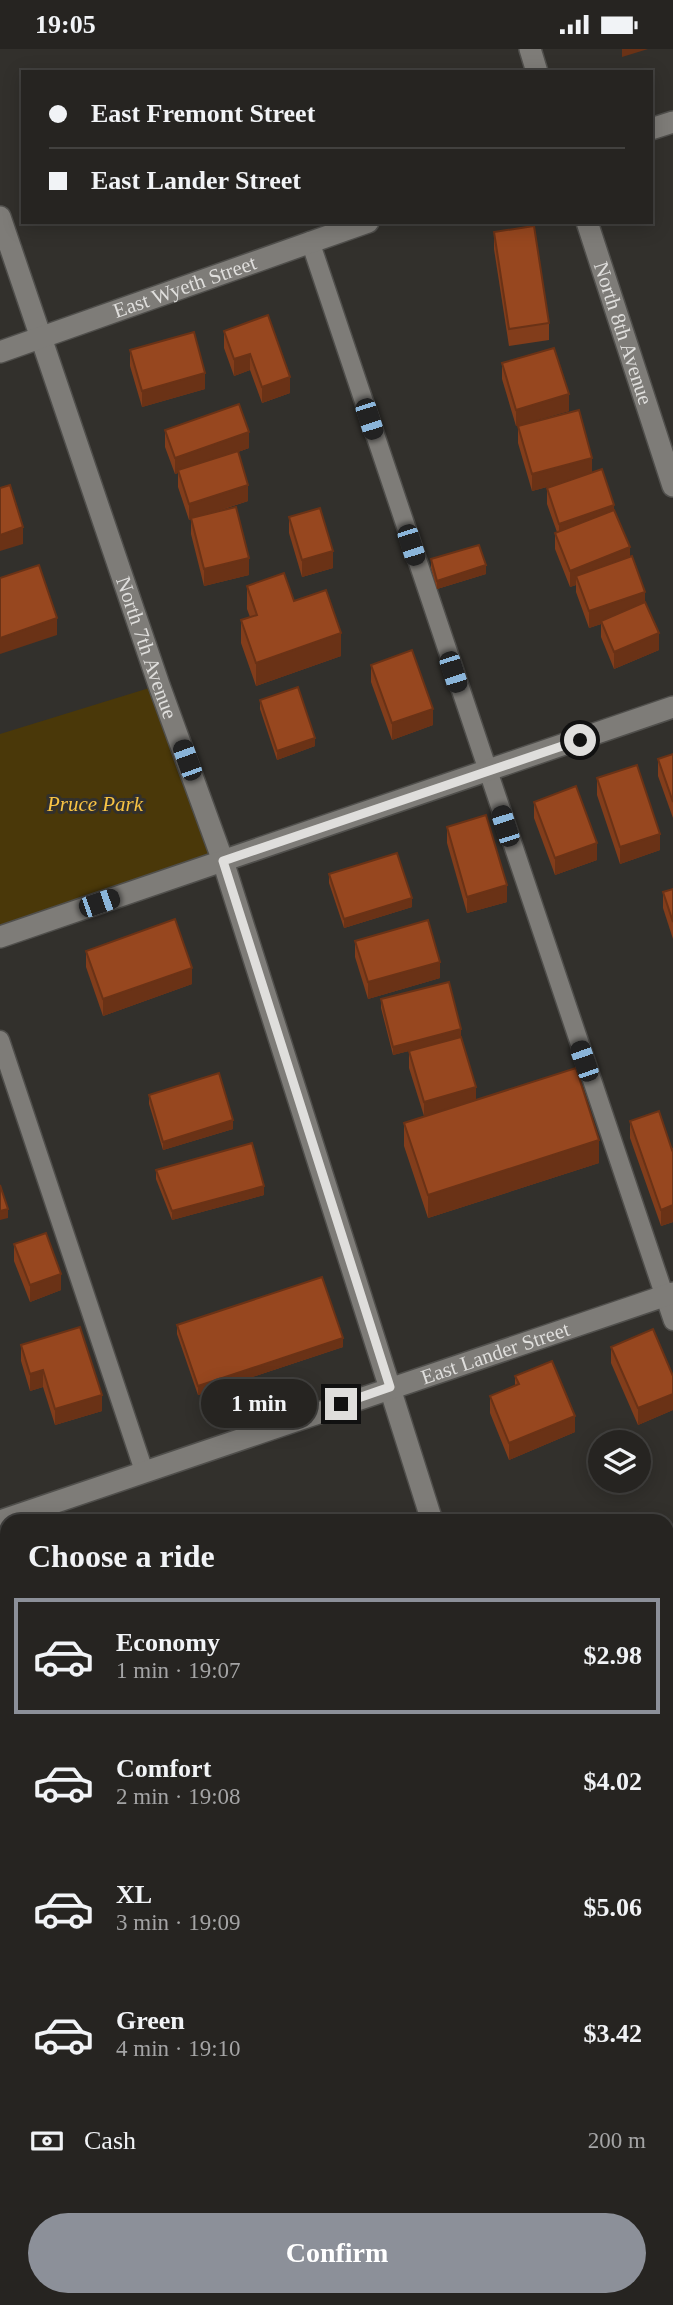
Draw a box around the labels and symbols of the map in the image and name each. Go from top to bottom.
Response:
street label: East Wyeth Street [110,250,260,323]
street label: North 8th Avenue [589,259,658,408]
car [353,396,386,442]
car [395,522,428,568]
street label: North 7th Avenue [111,573,182,722]
car [437,649,470,695]
route start [564,724,596,756]
car [170,737,205,783]
park label: Pruce Park [46,792,144,816]
car [489,803,522,849]
car [76,886,123,920]
car [568,1038,601,1084]
street label: East Lander Street [418,1317,573,1389]
callout: 1 min [201,1379,316,1429]
route end [325,1388,357,1420]

